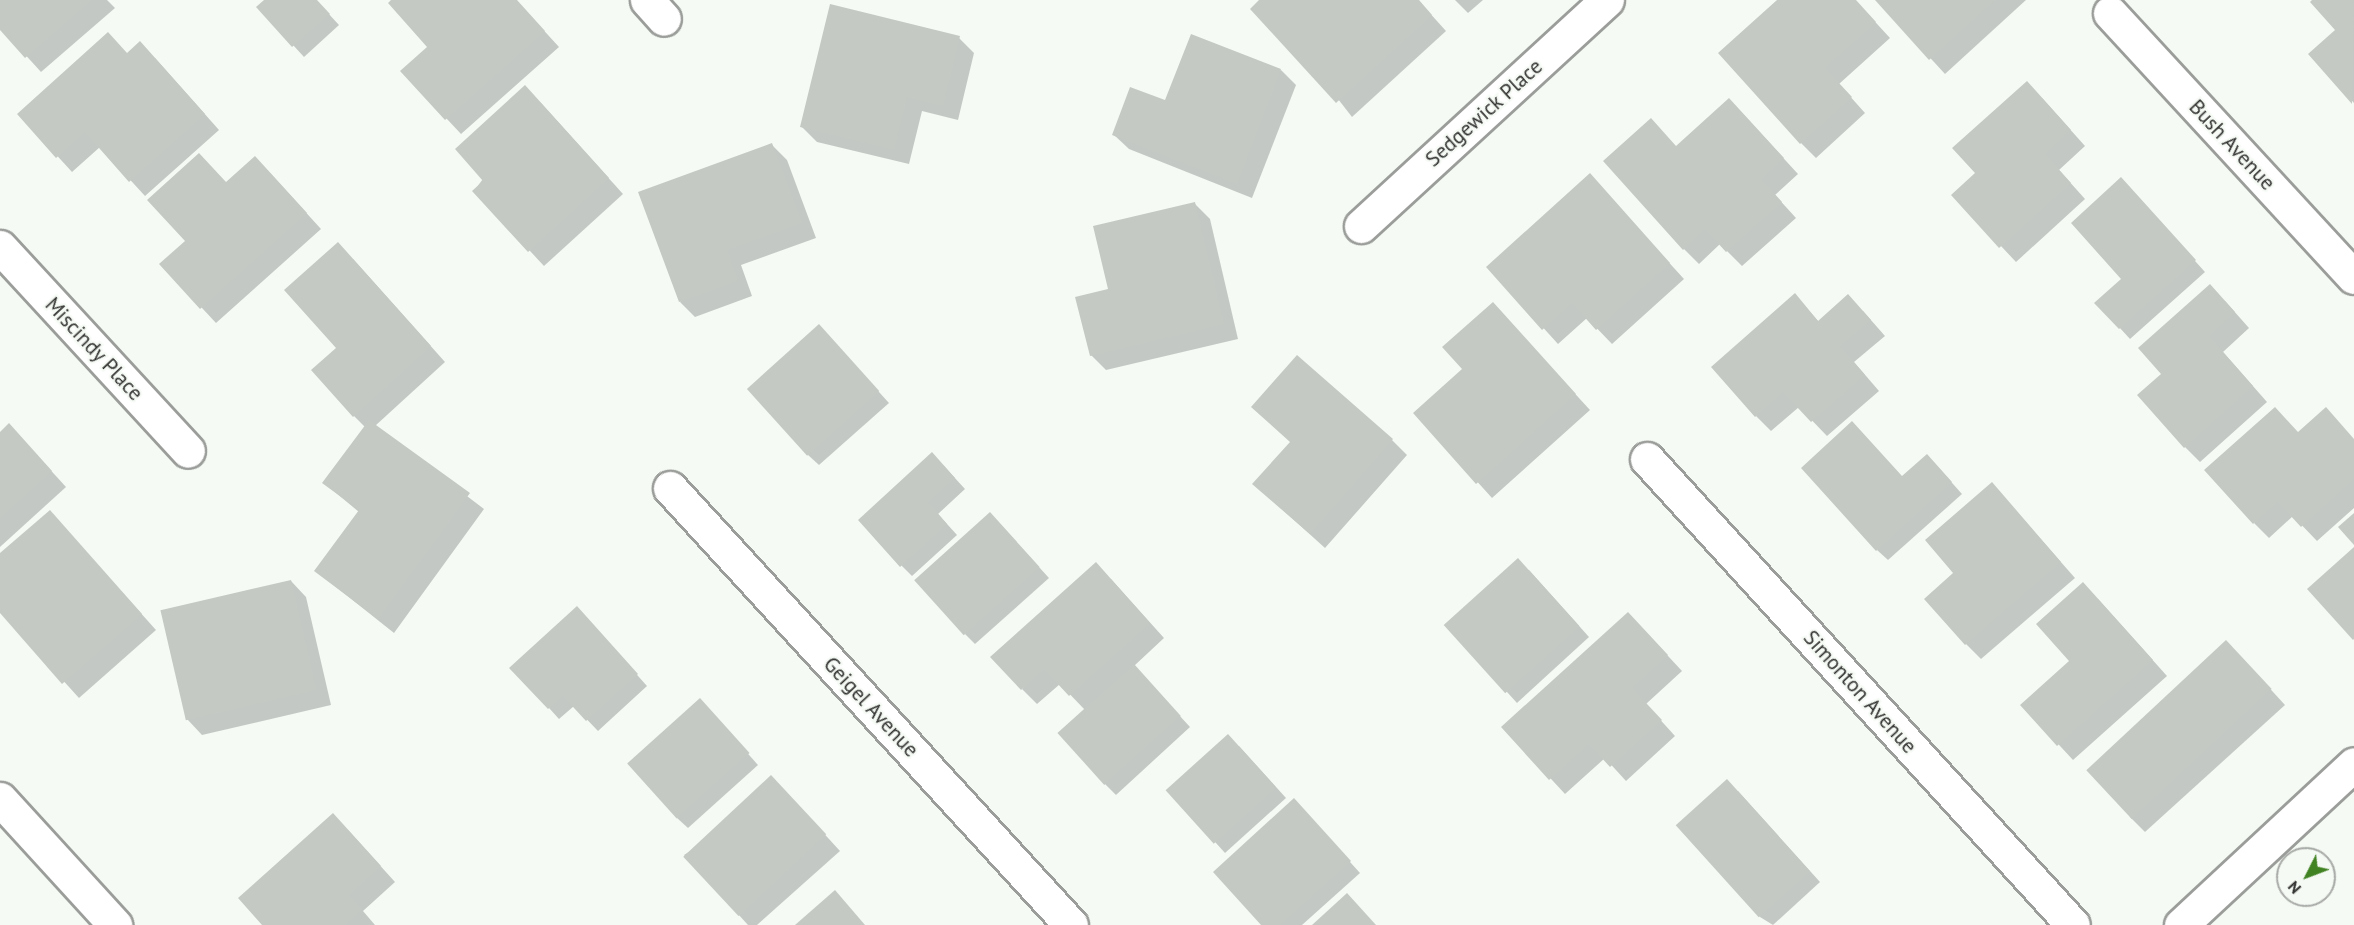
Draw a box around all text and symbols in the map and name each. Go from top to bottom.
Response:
street label: Sedgewick Place [1420,54,1548,172]
street label: Bush Avenue [2184,94,2280,196]
street label: Miscindy Place [40,292,148,406]
street label: Simonton Avenue [1798,625,1922,759]
street label: Geigel Avenue [818,651,924,763]
north arrow [2276,847,2336,907]
text: N [2283,877,2305,898]

